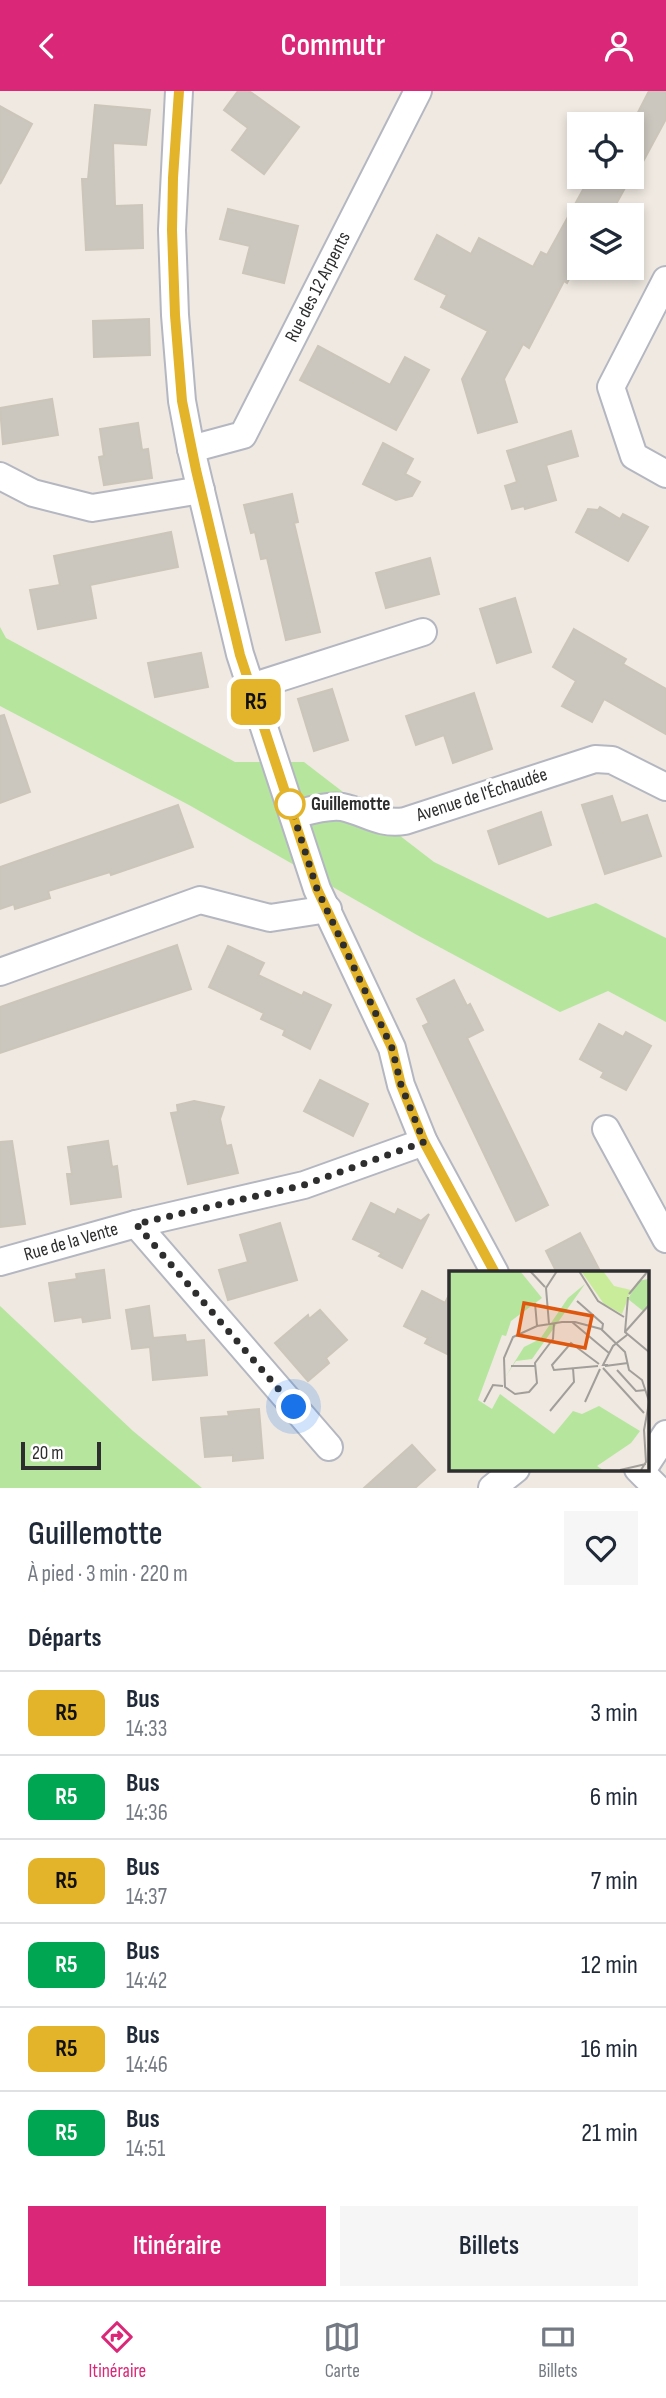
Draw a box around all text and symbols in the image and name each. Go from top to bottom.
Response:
text: Commutr [281,26,385,65]
icon: back [28,27,66,65]
icon: person [600,27,638,65]
map controls [567,112,644,280]
button: locate [567,112,644,189]
button: layers [567,203,644,280]
street label: Rue des 12 Arpents [280,228,356,346]
line badge: R5 [224,679,288,725]
text: R5 [245,687,267,716]
street label: Avenue de l'Échaudée [413,763,550,827]
marker: Guillemotte [275,789,305,819]
place label: Guillemotte [311,793,390,816]
street label: Rue de la Vente [21,1218,121,1266]
inset map [449,1271,648,1471]
your location [276,1389,311,1424]
scale bar [21,1439,102,1471]
text: 20 m [32,1442,64,1465]
button: heart [564,1511,638,1585]
text: Guillemotte [28,1514,163,1554]
text: À pied · 3 min · 220 m [28,1560,188,1588]
text: Départs [28,1623,101,1654]
text: Bus [126,1684,160,1715]
text: R5 [55,1698,78,1727]
text: 3 min [590,1698,638,1729]
text: 14:33 [126,1715,167,1743]
text: Bus [126,1768,160,1799]
text: R5 [55,1782,78,1811]
text: 6 min [590,1782,638,1813]
text: 14:36 [126,1799,168,1827]
text: Bus [126,1852,160,1883]
text: R5 [55,1866,78,1895]
text: 7 min [591,1866,638,1897]
text: 14:37 [126,1883,167,1911]
text: Bus [126,1936,160,1967]
text: R5 [55,1950,78,1979]
text: 12 min [581,1950,638,1981]
text: 14:42 [126,1967,167,1995]
text: Bus [126,2020,160,2051]
text: R5 [55,2034,78,2063]
text: 16 min [581,2034,638,2065]
text: 14:46 [126,2051,168,2079]
text: Bus [126,2104,160,2135]
text: R5 [55,2118,78,2147]
text: 21 min [581,2118,638,2149]
text: 14:51 [126,2135,165,2163]
button: Itinéraire [28,2206,326,2286]
button: Billets [340,2206,638,2286]
tab: Itinéraire [89,2318,146,2383]
tab: Carte [323,2318,361,2383]
tab: Billets [538,2318,577,2383]

